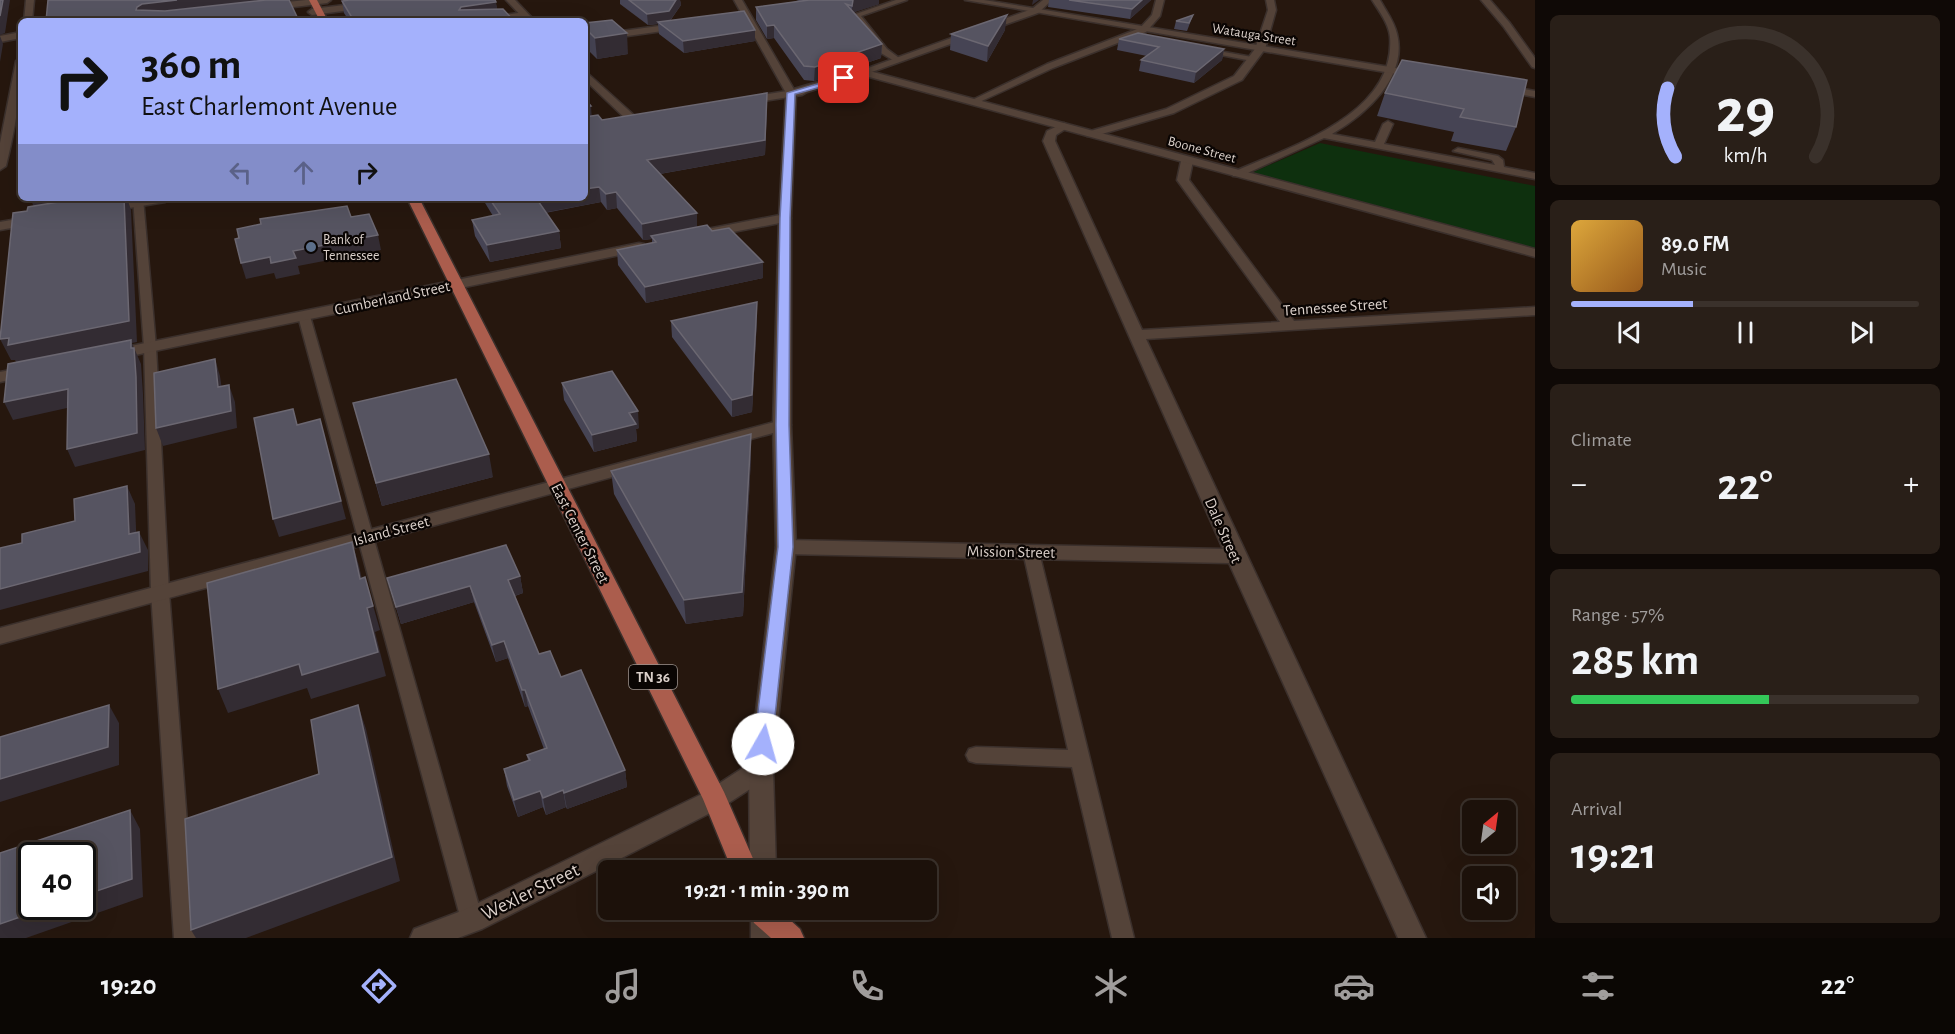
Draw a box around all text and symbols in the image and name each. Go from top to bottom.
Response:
street label: Watauga Street [1211,21,1297,49]
icon: right [42,42,120,120]
text: 360 m [141,44,242,86]
pin [818,52,869,103]
icon: arrive [827,61,860,94]
text: 29 [1715,81,1775,143]
text: East Charlemont Avenue [141,93,397,120]
street label: Boone Street [1166,134,1238,166]
text: km/h [1723,145,1767,166]
icon: left [224,156,257,189]
icon: ahead [287,156,320,189]
icon: right [350,156,383,189]
place label: Bank of Tennessee [323,233,379,263]
text: 89.0 FM [1661,233,1730,255]
marker: Bank of Tennessee [304,240,318,254]
text: Music [1661,259,1707,279]
street label: Cumberland Street [333,278,451,318]
street label: Tennessee Street [1282,295,1388,319]
icon: previous [1613,316,1646,349]
icon: pause [1729,316,1762,349]
icon: next [1845,316,1878,349]
text: Climate [1571,430,1632,450]
text: 22° [1717,463,1773,508]
text: − [1571,468,1587,501]
text: + [1903,468,1919,501]
street label: East Center Street [548,481,612,586]
street label: Dale Street [1202,495,1245,565]
street label: Island Street [352,513,431,549]
street label: Mission Street [967,543,1055,561]
text: Range · 57% [1571,605,1664,625]
text: 285 km [1571,638,1699,683]
road number: TN 36 [629,665,677,689]
position arrow [731,712,795,776]
text: Arrival [1571,799,1622,819]
north arrow [1462,800,1516,854]
map controls [1462,800,1516,920]
text: 19:21 [1571,832,1657,877]
speed limit sign: 40 [18,842,96,920]
street label: Wexler Street [478,859,583,924]
button: sound [1462,866,1516,920]
text: 19:21 · 1 min · 390 m [685,879,850,901]
icon: directions [358,965,400,1007]
icon: music [602,965,644,1007]
icon: phone [846,965,888,1007]
icon: climate [1090,965,1132,1007]
icon: car [1333,965,1375,1007]
icon: filters [1577,965,1619,1007]
text: 19:20 [101,972,157,999]
text: 22° [1821,972,1854,999]

